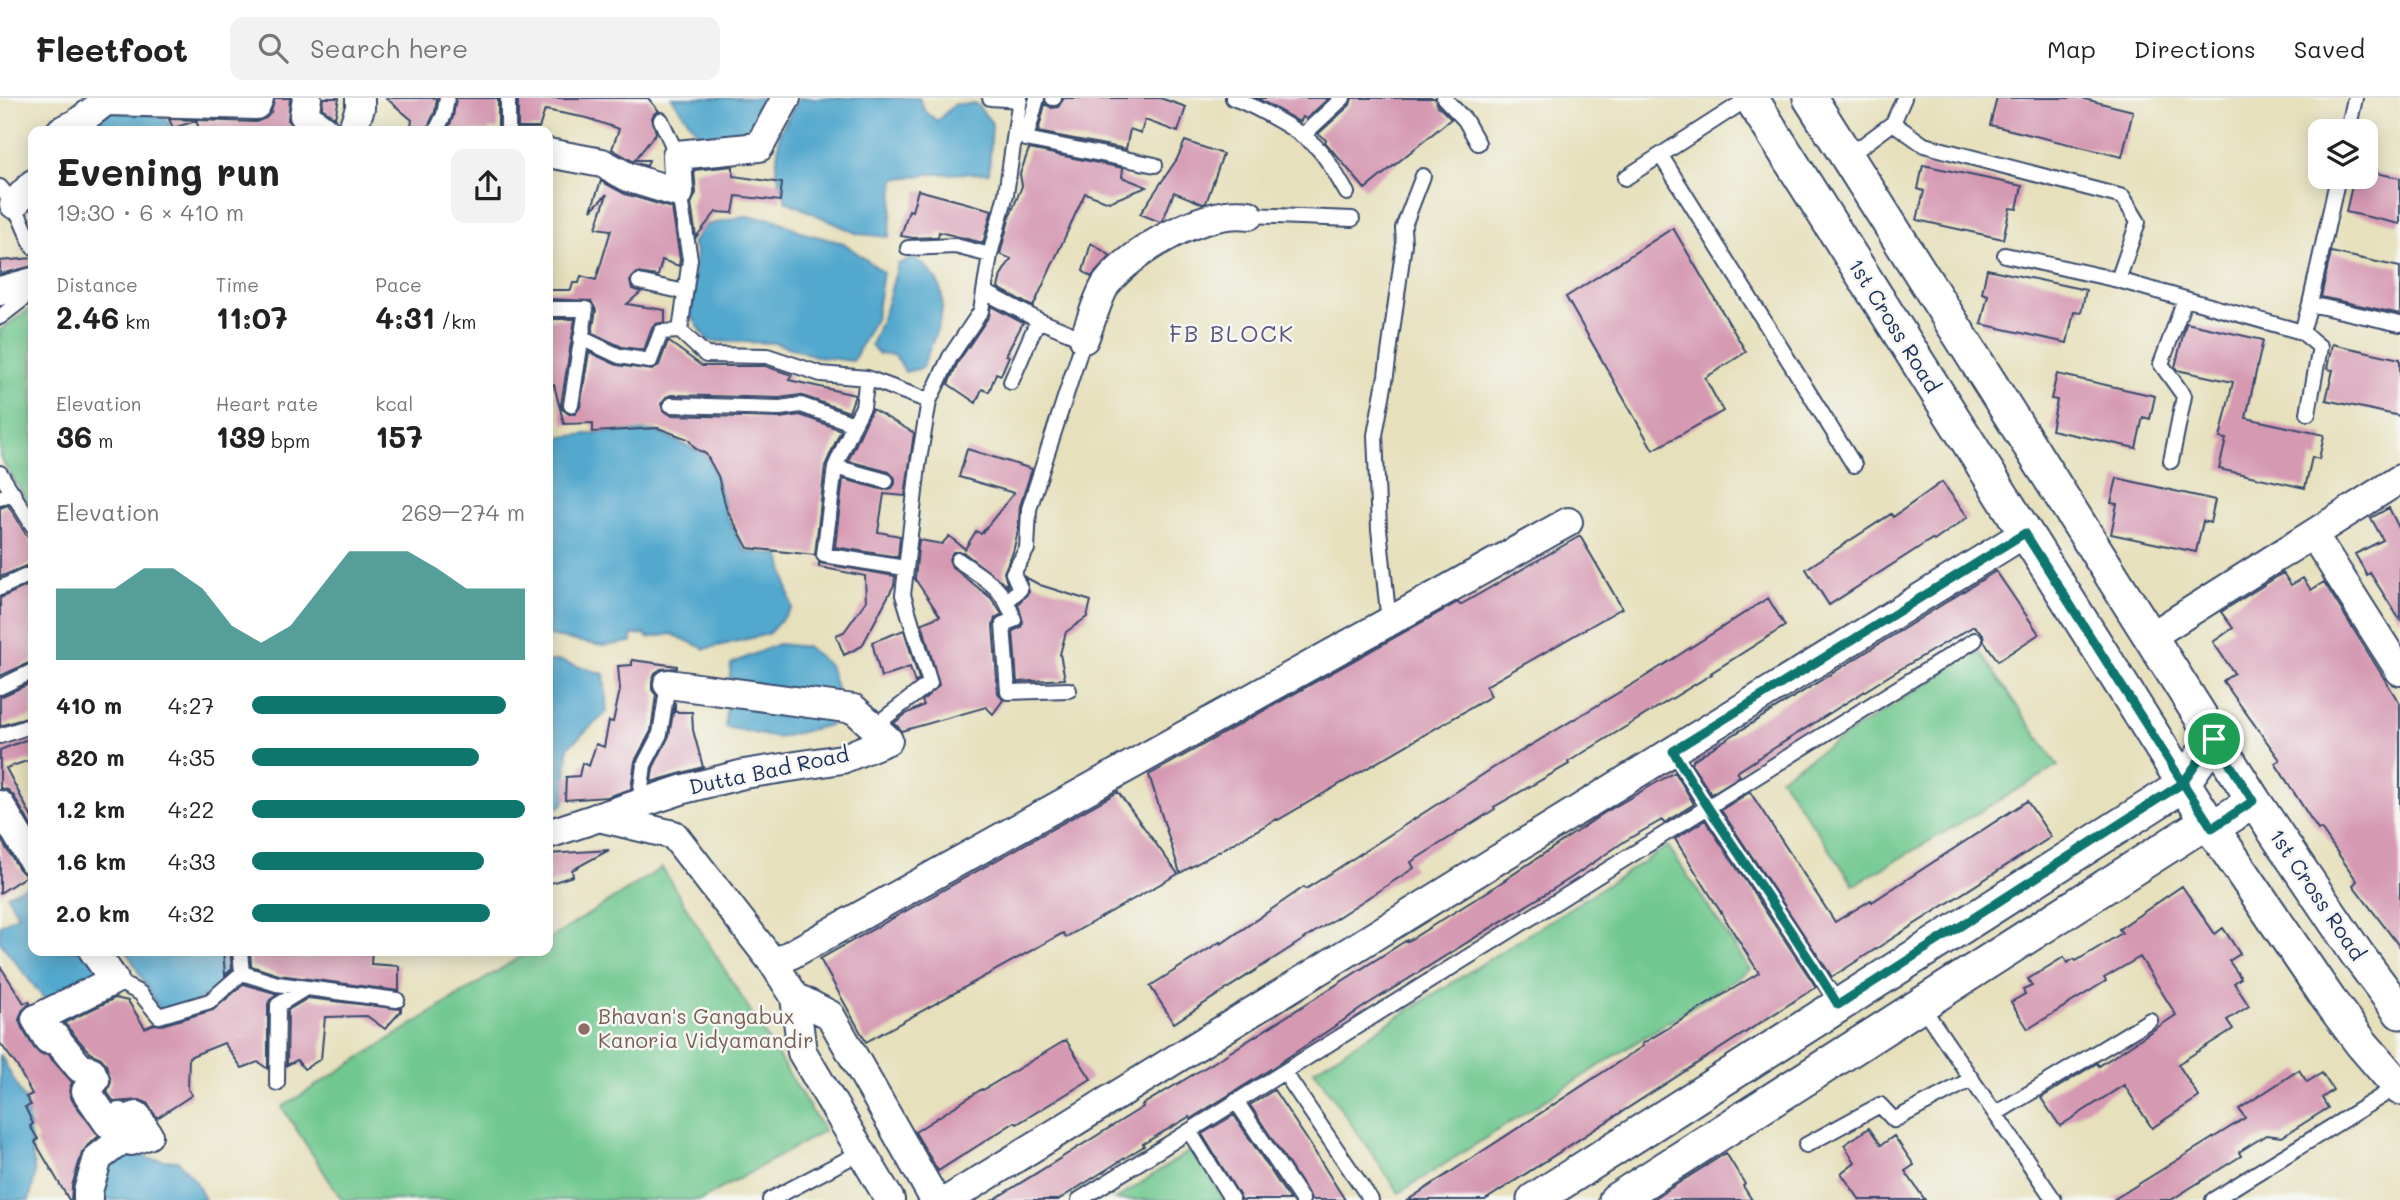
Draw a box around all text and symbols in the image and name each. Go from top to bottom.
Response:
search box [230,17,720,80]
text: Fleetfoot [35,27,188,70]
icon: search [254,29,292,67]
text: Search here [310,31,468,65]
text: Map [2047,33,2096,64]
text: Directions [2134,33,2256,64]
text: Saved [2294,33,2365,64]
map controls [2308,119,2378,189]
button: layers [2308,119,2378,189]
text: Evening run [56,146,280,196]
button: share [451,149,525,223]
text: 19:30 · 6 × 410 m [56,197,244,227]
street label: 1st Cross Road [1843,253,1947,397]
text: Distance [56,272,138,297]
text: Time [216,272,259,297]
text: Pace [375,272,422,297]
text: 2.46 [56,297,119,337]
text: 11:07 [216,297,288,337]
text: 4:31 [375,297,435,337]
text: km [119,309,151,334]
text: /km [435,309,476,334]
district label: FB BLOCK [1169,318,1295,348]
text: Elevation [56,391,141,416]
text: Heart rate [216,391,318,416]
text: kcal [375,391,413,416]
text: 36 [56,416,92,456]
text: 139 [216,416,265,456]
text: 157 [375,416,423,456]
text: m [92,428,113,453]
text: bpm [265,428,310,453]
text: Elevation [56,497,159,527]
text: 269–274 m [401,497,525,527]
text: 410 m [56,690,122,720]
text: 4:27 [168,690,214,720]
pin [2184,709,2244,769]
icon: arrive [2195,720,2233,758]
street label: Dutta Bad Road [686,739,851,800]
text: 820 m [56,742,124,772]
text: 4:35 [168,742,216,772]
text: 1.2 km [56,794,125,824]
text: 4:22 [168,794,214,824]
street label: 1st Cross Road [2264,823,2372,965]
text: 1.6 km [56,846,126,876]
text: 4:33 [168,846,216,876]
text: 2.0 km [56,898,130,928]
text: 4:32 [168,898,215,928]
place label: Bhavan's Gangabux Kanoria Vidyamandir [598,1002,814,1053]
marker: Bhavan's Gangabux Kanoria Vidyamandir [576,1021,592,1037]

